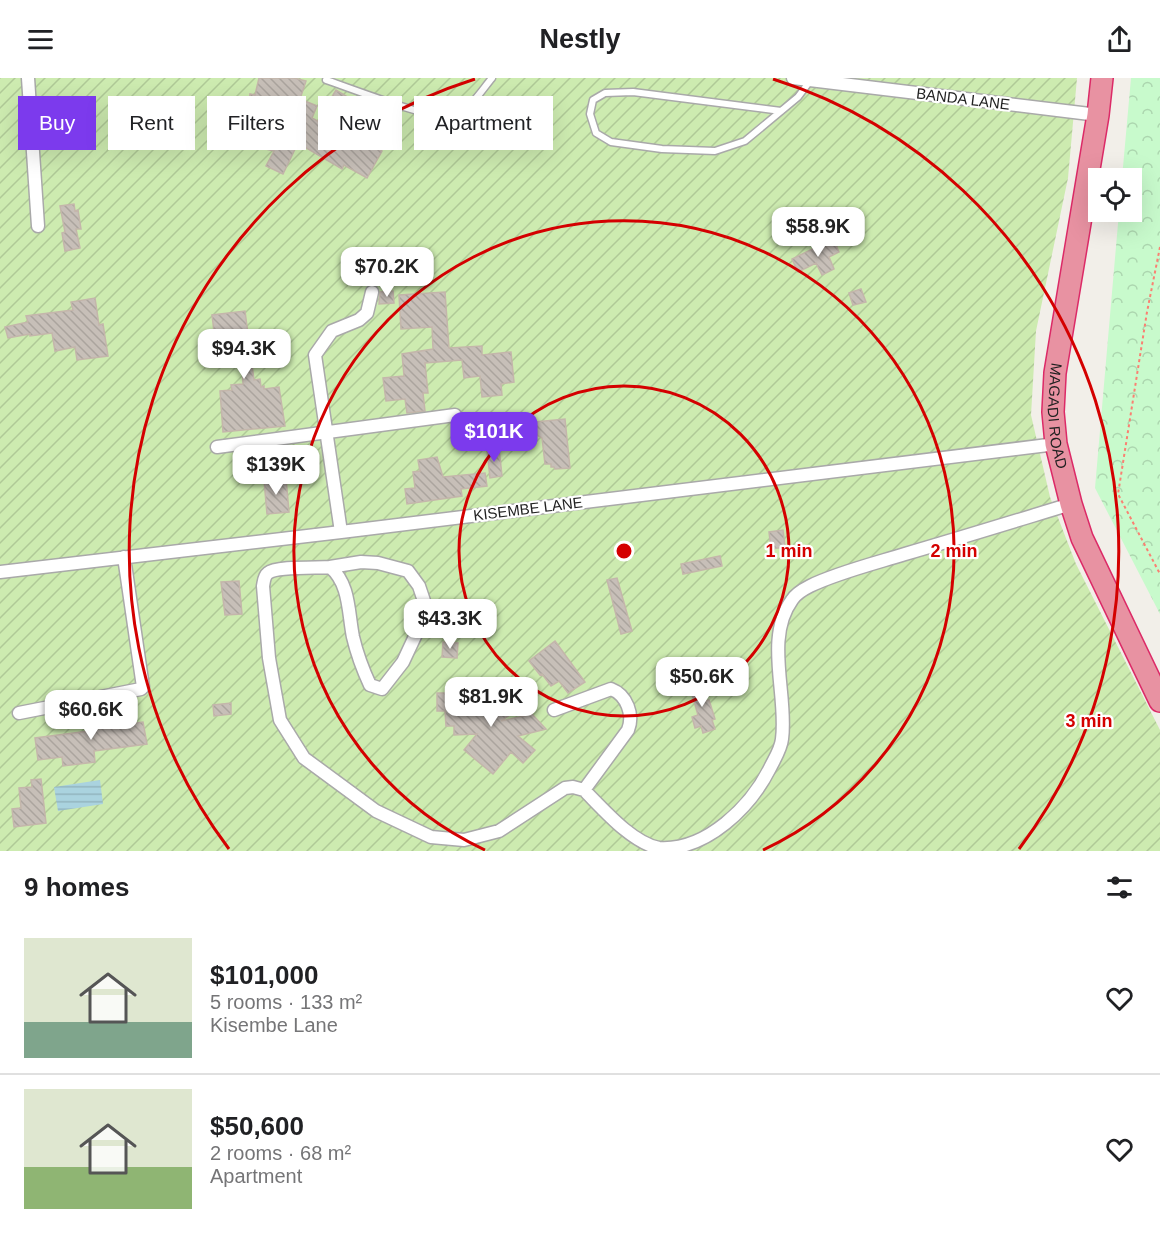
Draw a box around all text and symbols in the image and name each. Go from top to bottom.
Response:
icon: menu [24,23,57,56]
icon: share [1103,23,1136,56]
text: Nestly [539,24,621,54]
street label: BANDA LANE [915,84,1011,113]
chip: Buy [18,96,96,150]
chip: Rent [108,96,195,150]
chip: Filters [207,96,306,150]
chip: New [318,96,402,150]
chip: Apartment [414,96,553,150]
map controls [1088,168,1142,222]
button: locate [1088,168,1142,222]
pin: $58.9K [769,207,867,258]
text: $58.9K [786,215,850,237]
pin: $70.2K [338,247,436,298]
text: $70.2K [355,255,419,277]
pin: $94.3K [195,329,293,380]
text: $94.3K [212,337,276,359]
street label: MAGADI ROAD [1045,362,1071,471]
pin: $101K [452,412,536,463]
text: $101K [465,420,523,442]
pin: $139K [234,445,318,496]
text: $139K [247,453,305,475]
street label: KISEMBE LANE [472,493,584,524]
centre of rings [614,541,634,561]
text: 1 min [765,541,813,561]
text: 2 min [930,541,978,561]
pin: $43.3K [401,599,499,650]
text: $43.3K [418,607,482,629]
pin: $50.6K [653,657,751,708]
text: $50.6K [670,665,734,687]
pin: $81.9K [442,677,540,728]
text: $81.9K [459,685,523,707]
pin: $60.6K [42,690,140,741]
text: $60.6K [59,698,123,720]
text: 3 min [1065,711,1113,731]
icon: filters [1103,871,1136,904]
text: 9 homes [24,872,130,902]
text: $101,000 [210,960,318,990]
icon: home [72,962,144,1034]
icon: heart [1103,982,1136,1015]
text: 5 rooms · 133 m² [210,991,362,1013]
text: Kisembe Lane [210,1014,338,1036]
text: $50,600 [210,1111,304,1141]
icon: home [72,1113,144,1185]
icon: heart [1103,1133,1136,1166]
text: 2 rooms · 68 m² [210,1142,351,1164]
text: Apartment [210,1165,302,1187]

